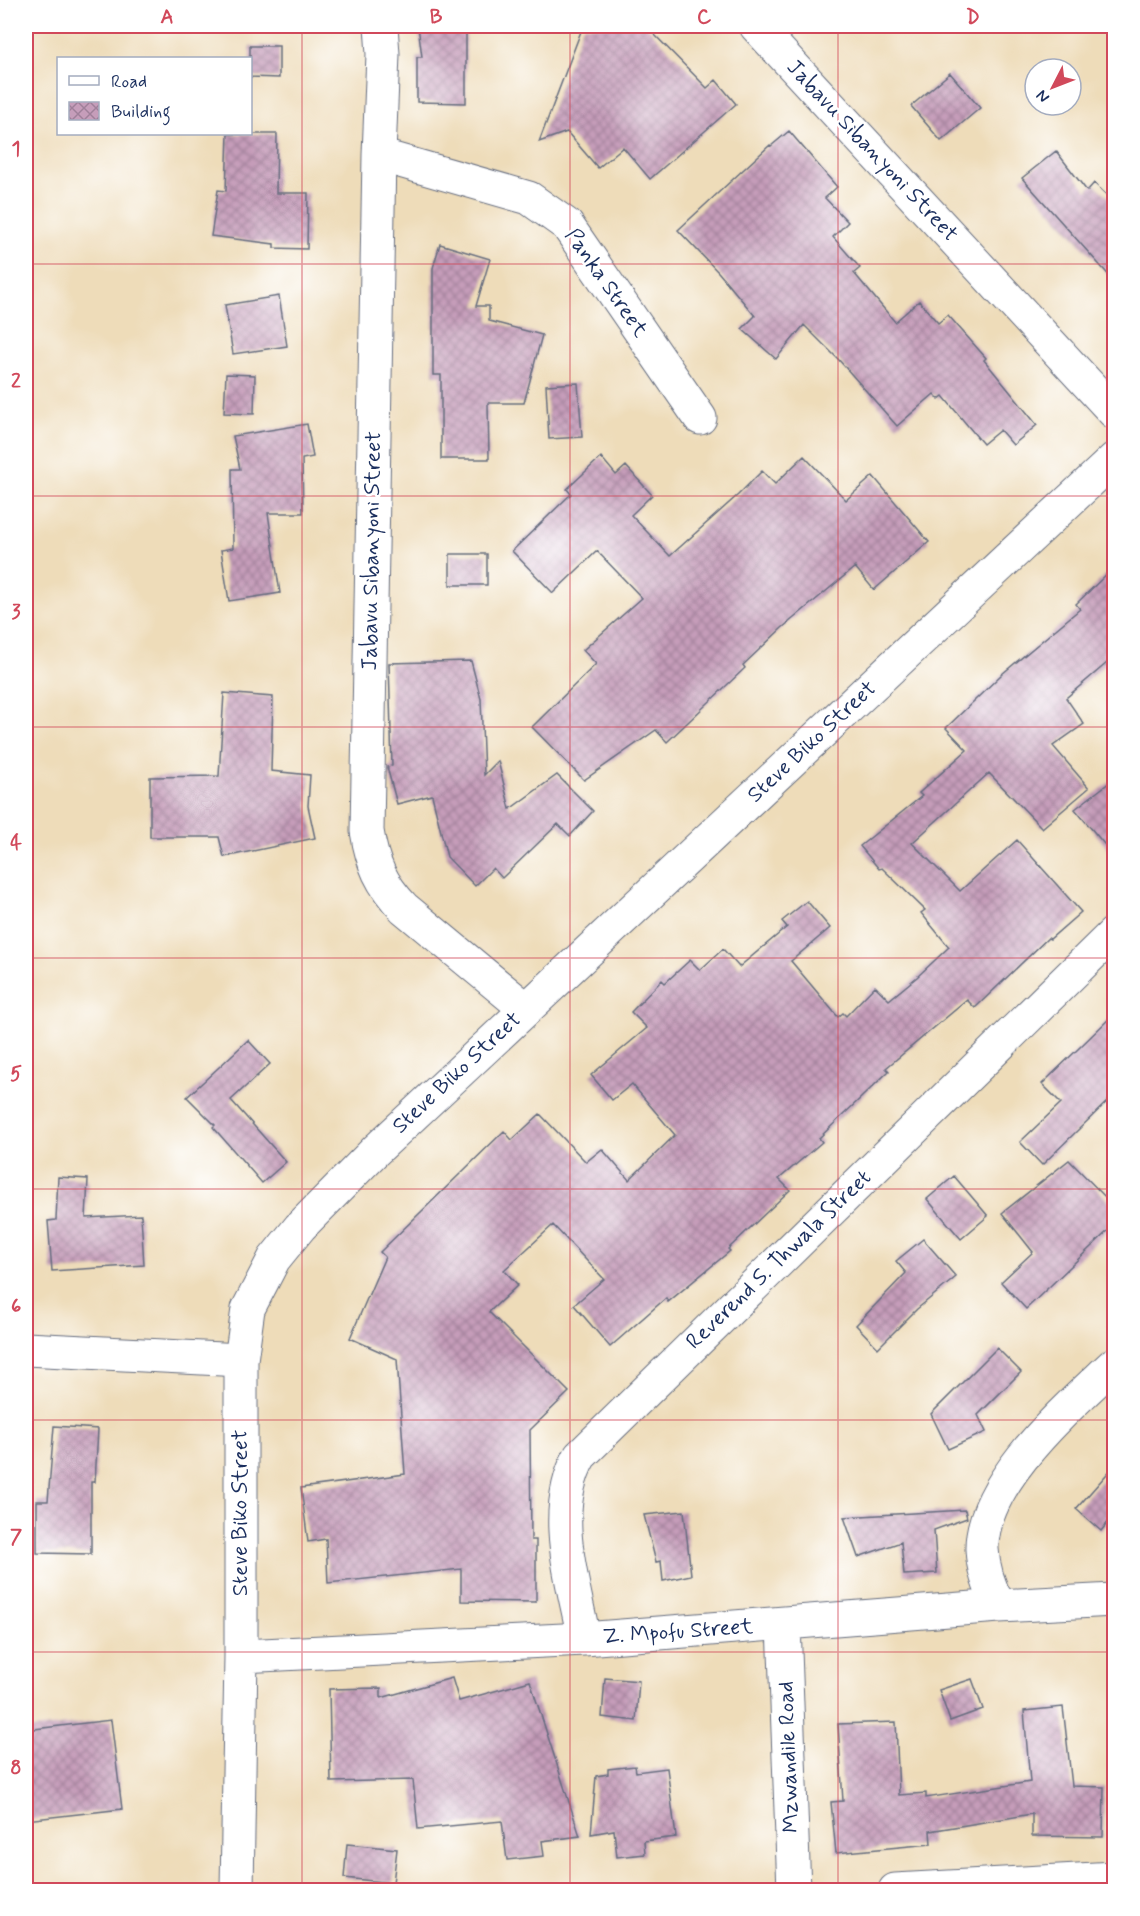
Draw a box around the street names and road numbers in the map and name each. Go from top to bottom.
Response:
street label: Jabavu Sibanyoni Street [780,54,964,248]
street label: Panka Street [558,223,654,343]
street label: Jabavu Sibanyoni Street [356,431,388,671]
street label: Steve Biko Street [742,675,882,809]
street label: Steve Biko Street [387,1006,527,1140]
street label: Reverend S. Thwala Street [680,1164,878,1356]
street label: Steve Biko Street [227,1430,255,1596]
street label: Z. Mpofu Street [602,1613,754,1651]
street label: Mzwandile Road [772,1681,806,1833]

